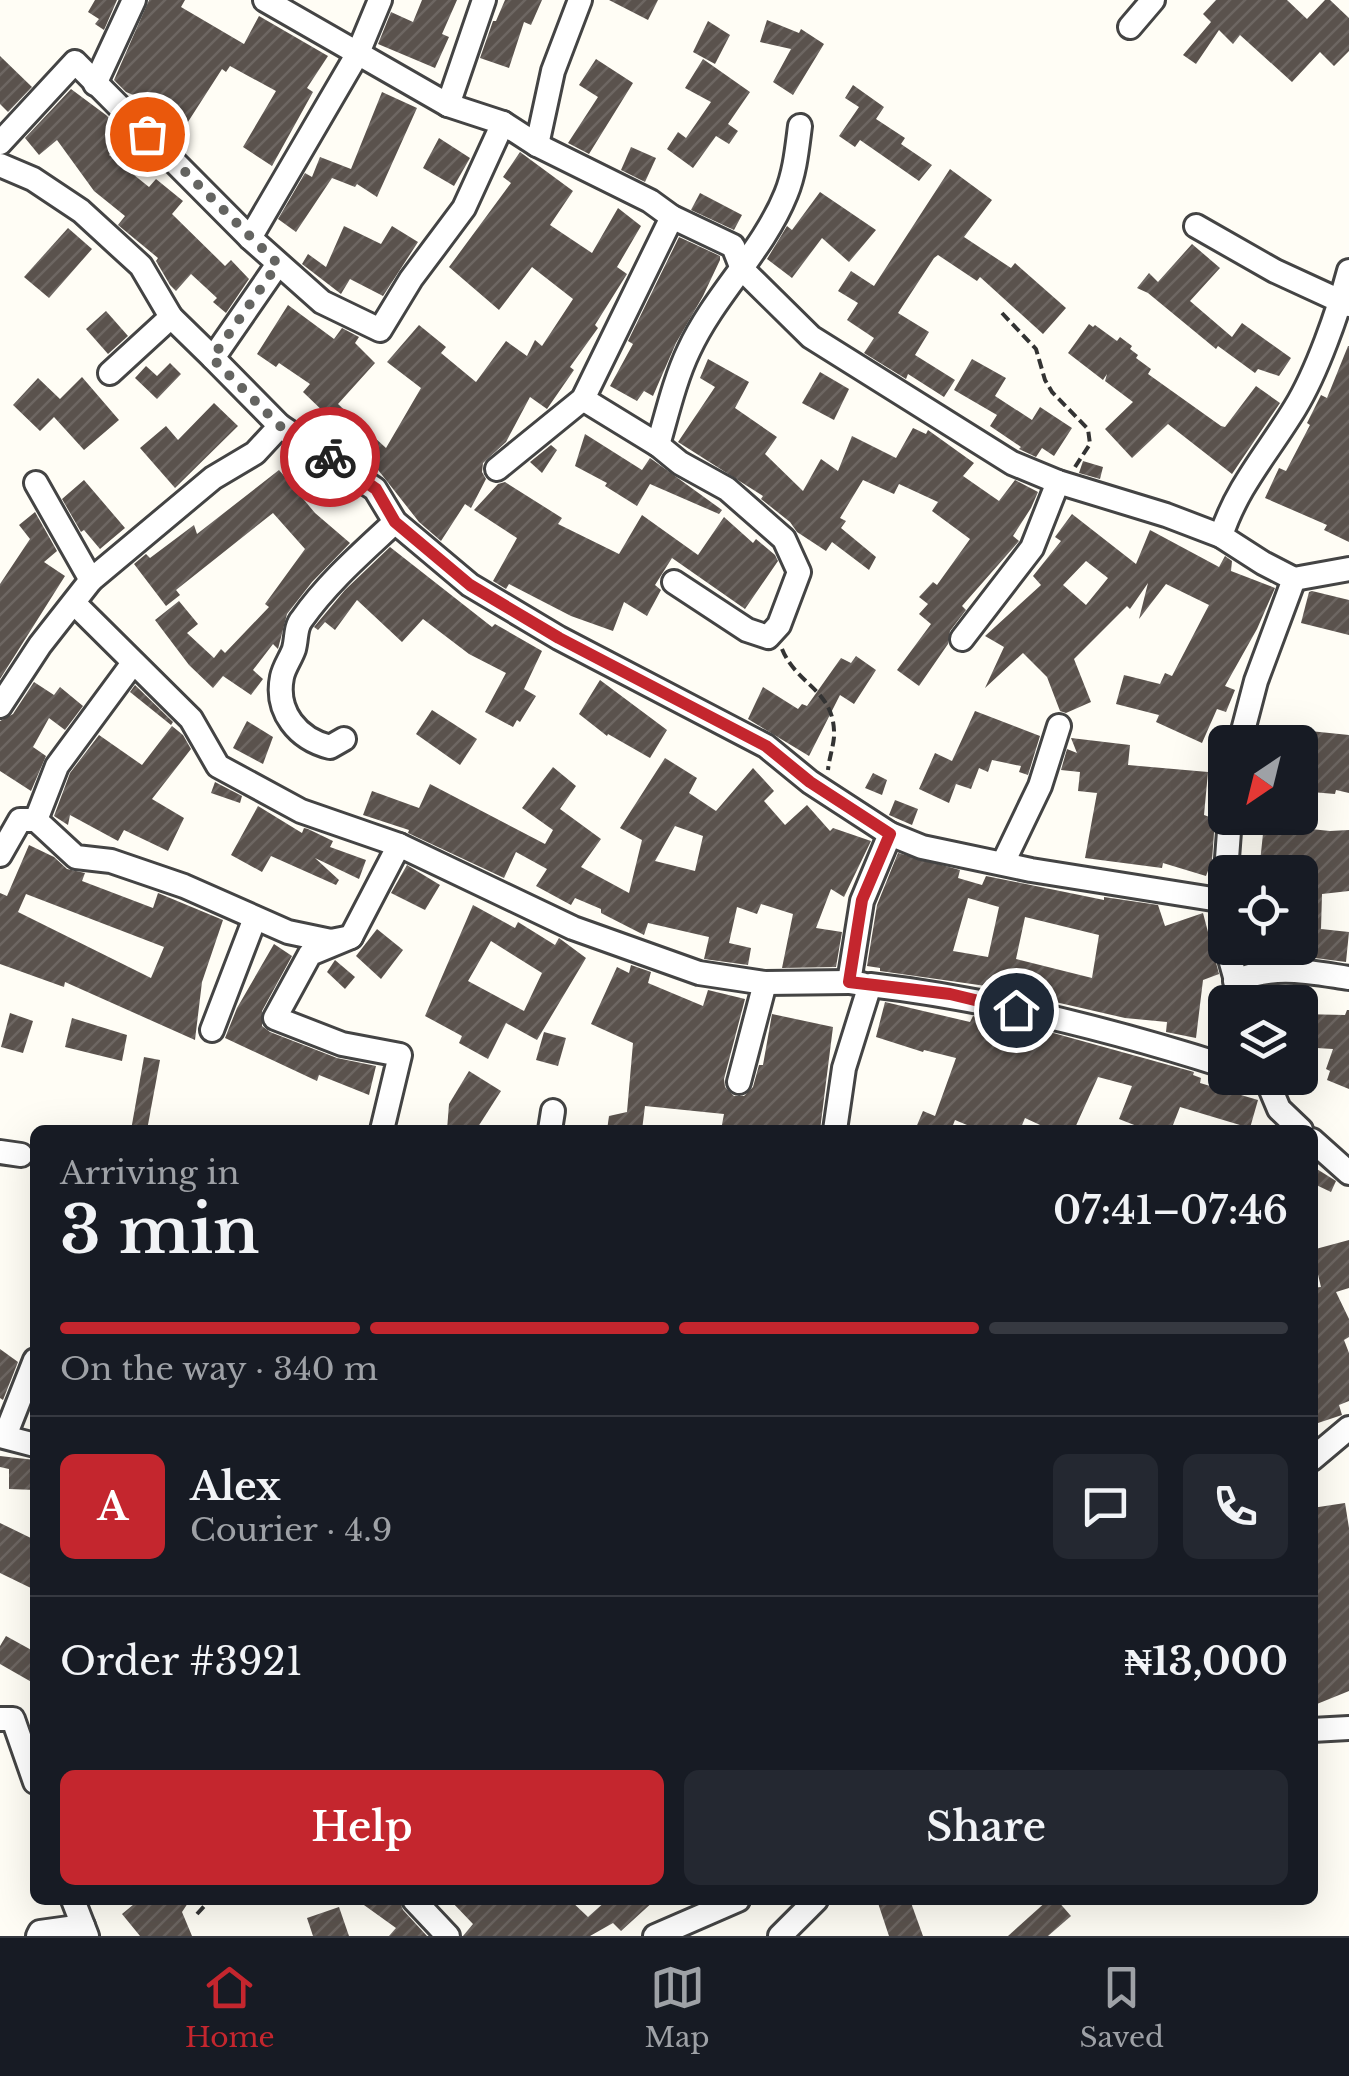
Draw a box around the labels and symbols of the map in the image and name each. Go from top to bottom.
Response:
pin [105,92,190,177]
courier [280,407,380,507]
north arrow [1208,725,1318,835]
pin [974,968,1059,1053]

